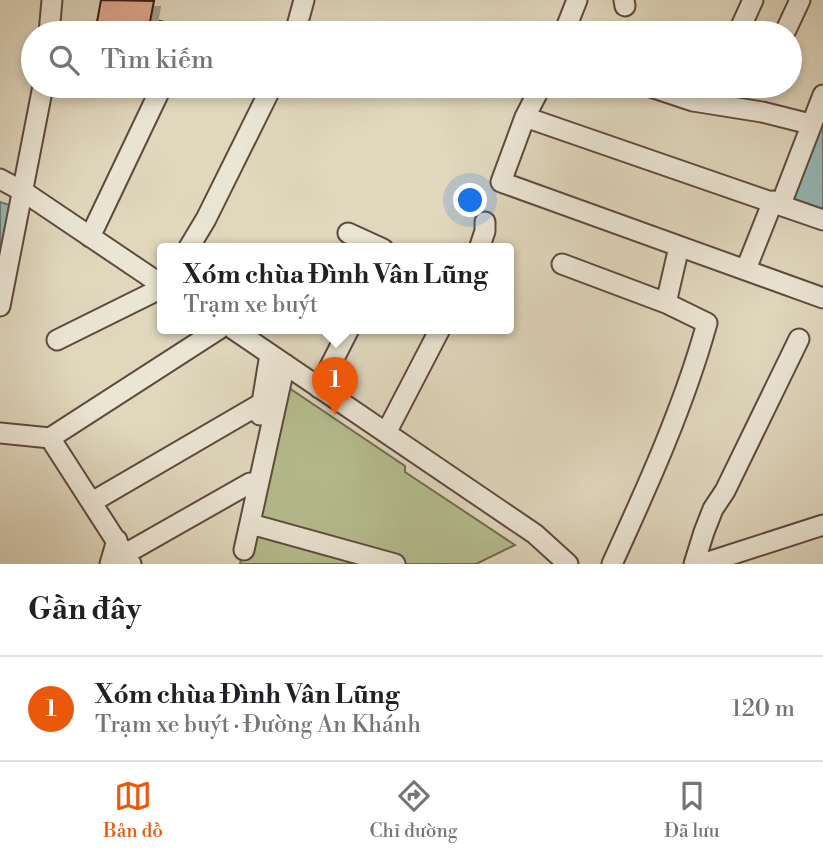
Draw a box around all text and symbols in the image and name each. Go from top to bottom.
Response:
search box [21,21,802,98]
icon: search [45,41,83,79]
text: Tìm kiếm [101,44,214,76]
your location [453,183,487,217]
popup [157,243,514,334]
text: Xóm chùa Đình Vân Lũng [183,259,488,291]
text: Trạm xe buýt [183,291,318,319]
pin: 1 [312,357,358,415]
text: Gần đây [28,591,141,629]
text: Xóm chùa Đình Vân Lũng [95,679,400,711]
text: 1 [45,695,57,723]
text: 120 m [731,695,795,723]
text: Trạm xe buýt · Đường An Khánh [95,711,421,739]
tab: Bản đồ [103,777,163,843]
tab: Chỉ đường [370,777,458,843]
tab: Đã lưu [664,777,720,843]

